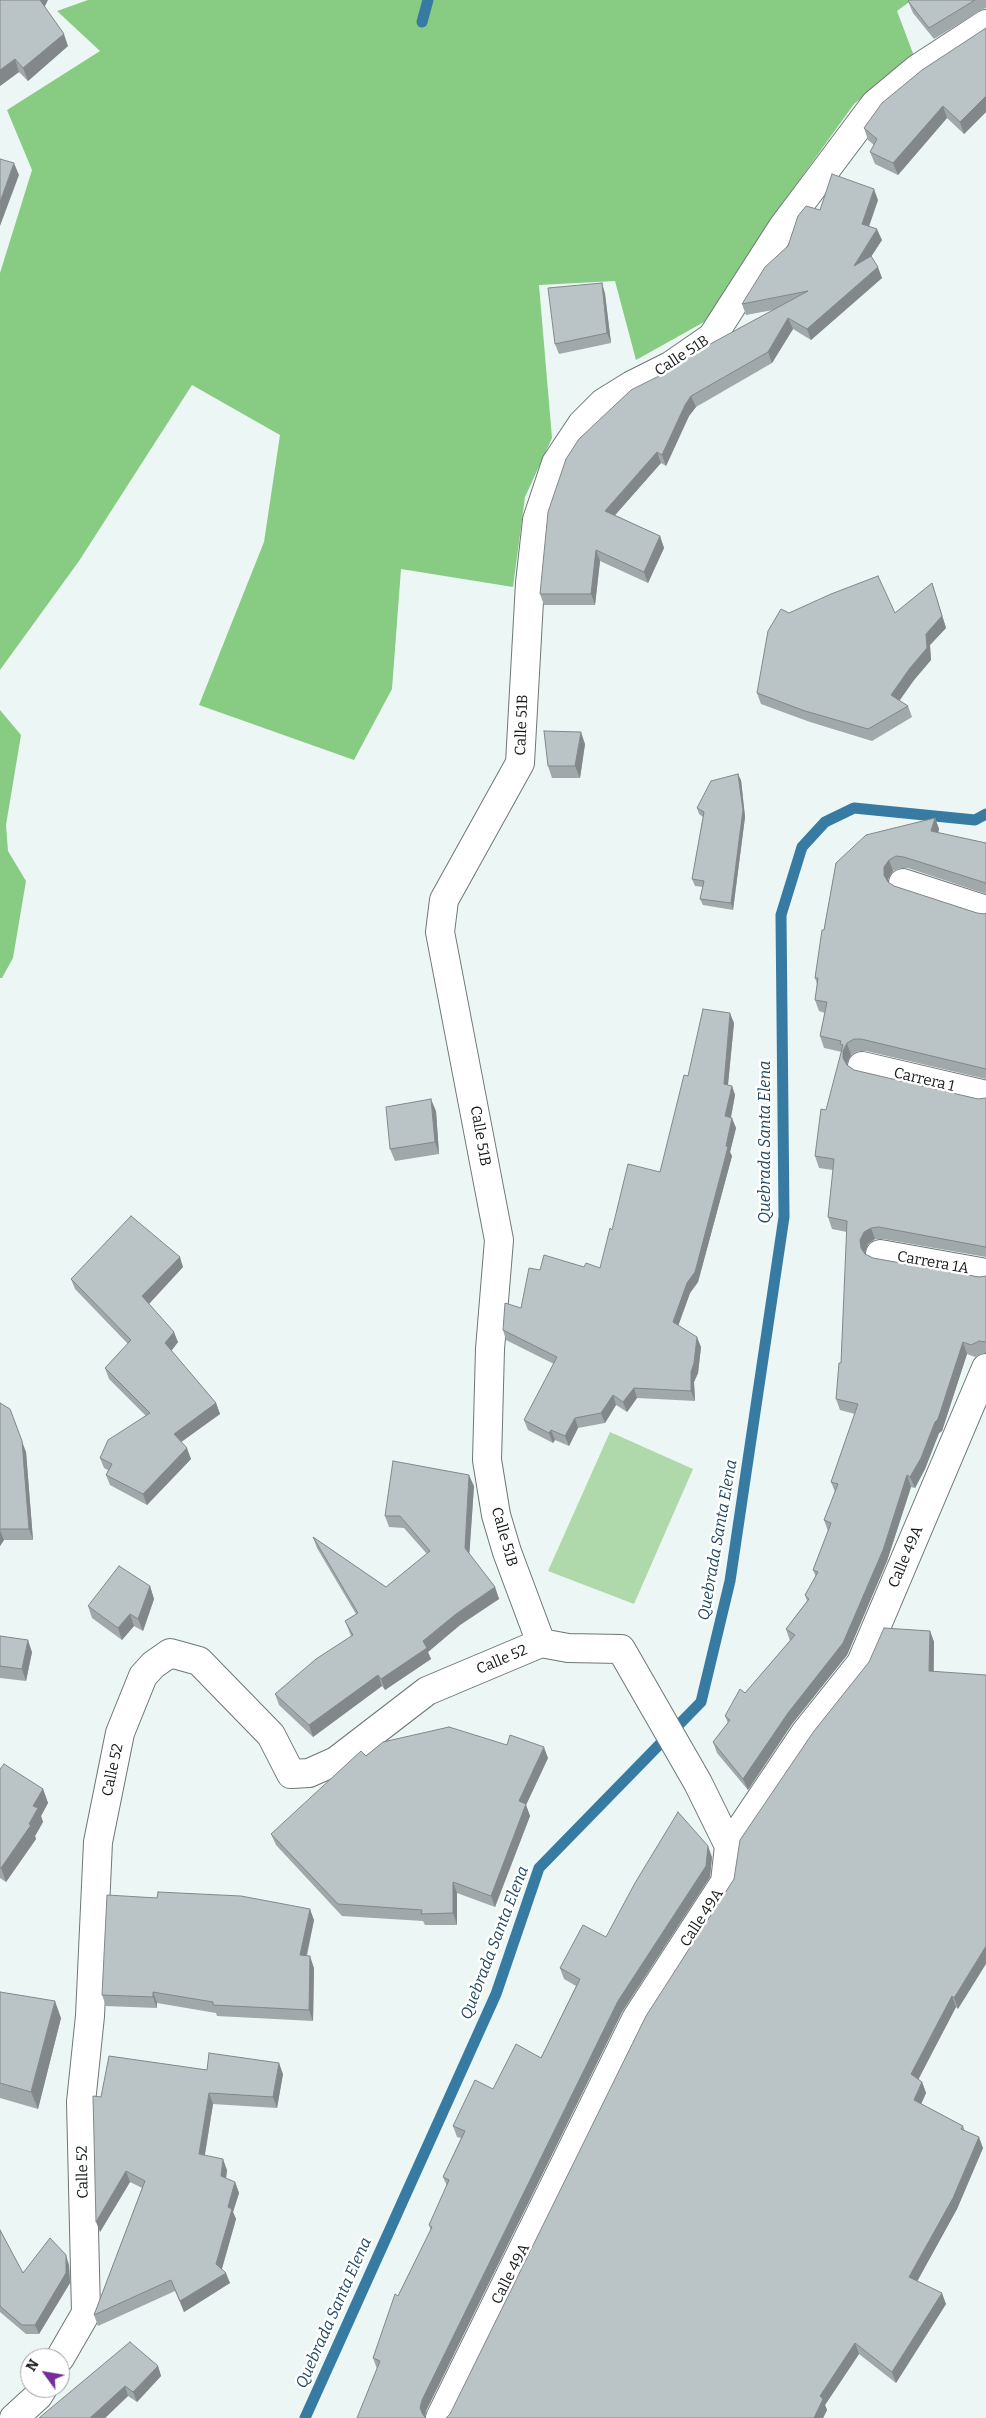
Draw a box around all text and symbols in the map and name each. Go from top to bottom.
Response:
street label: Calle 51B [652,332,712,380]
street label: Calle 51B [512,694,532,756]
water label: Quebrada Santa Elena [756,1061,776,1223]
street label: Carrera 1 [892,1064,956,1096]
street label: Calle 51B [466,1104,494,1168]
street label: Carrera 1A [896,1248,970,1278]
water label: Quebrada Santa Elena [694,1458,742,1622]
street label: Calle 51B [487,1505,521,1569]
street label: Calle 49A [885,1523,927,1591]
street label: Calle 52 [474,1641,530,1679]
street label: Calle 52 [99,1742,127,1798]
water label: Quebrada Santa Elena [457,1864,533,2022]
street label: Calle 49A [677,1886,727,1950]
street label: Calle 52 [74,2145,92,2199]
water label: Quebrada Santa Elena [292,2235,376,2391]
street label: Calle 49A [488,2241,534,2307]
north arrow [20,2348,70,2398]
text: N [23,2356,43,2374]

